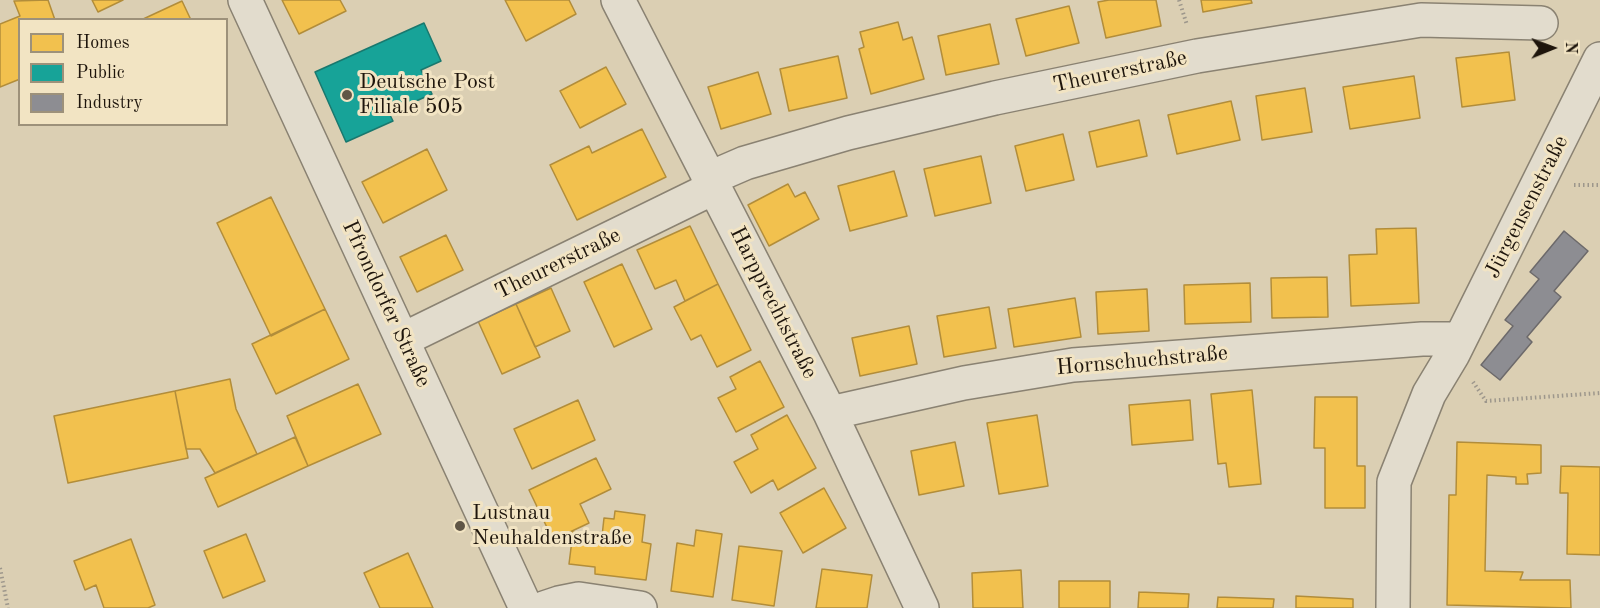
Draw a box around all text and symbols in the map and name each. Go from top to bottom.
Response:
legend [18,18,228,126]
north arrow [1522,18,1582,78]
text: Homes [76,34,130,52]
text: N [1562,41,1578,54]
street label: Theurerstraße [1050,45,1190,99]
text: Public [76,64,125,82]
place label: Deutsche Post Filiale 505 [359,69,495,120]
marker: Deutsche Post Filiale 505 [340,88,354,102]
text: Industry [76,94,143,112]
street label: Jürgensenstraße [1480,131,1574,283]
street label: Pfrondorfer Straße [336,216,436,392]
street label: Theurerstraße [491,222,625,306]
street label: Harpprechtstraße [723,222,823,384]
street label: Hornschuchstraße [1055,340,1229,382]
place label: Lustnau Neuhaldenstraße [472,500,632,552]
marker: Lustnau Neuhaldenstraße [453,519,467,533]

